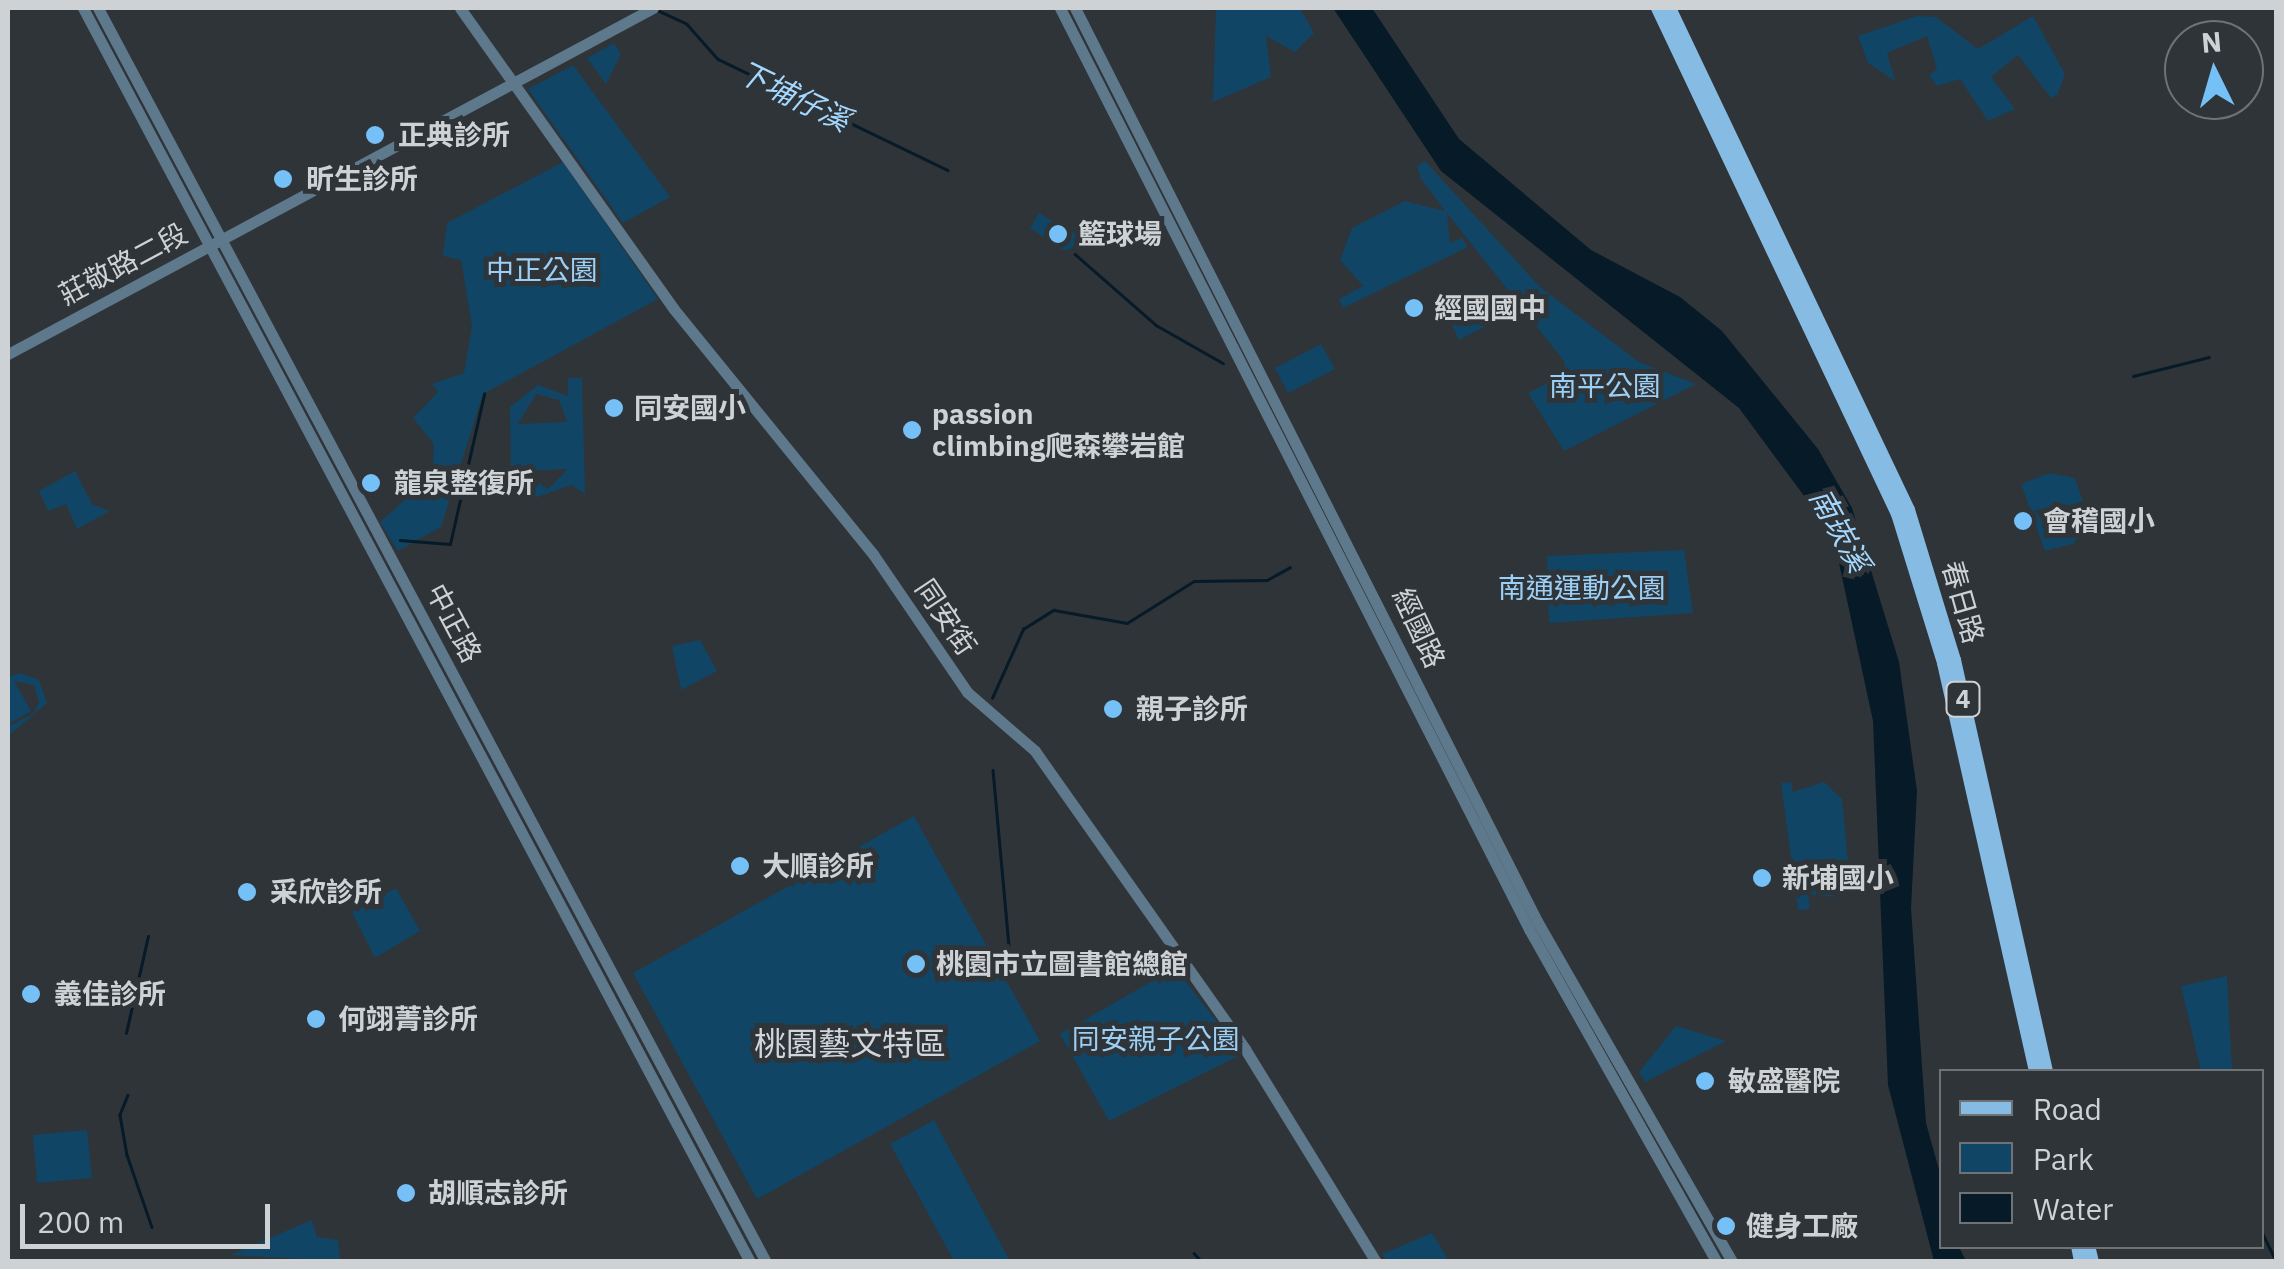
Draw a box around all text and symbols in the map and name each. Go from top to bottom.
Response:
north arrow [2164,20,2264,120]
text: N [2200,22,2223,61]
water label: 下埔仔溪 [732,54,856,138]
place label: 正典診所 [398,118,510,152]
marker: 正典診所 [362,122,388,148]
place label: 昕生診所 [306,162,418,196]
marker: 昕生診所 [270,166,296,192]
street label: 莊敬路二段 [53,216,193,312]
place label: 籃球場 [1078,217,1162,251]
marker: 籃球場 [1047,223,1069,245]
park label: 中正公園 [486,253,598,287]
place label: 經國國中 [1434,291,1546,325]
marker: 經國國中 [1403,297,1425,319]
park label: 南平公園 [1549,369,1661,403]
place label: 同安國小 [634,391,746,425]
marker: 同安國小 [603,397,625,419]
place label: passion climbing爬森攀岩館 [932,397,1185,463]
marker: passion climbing爬森攀岩館 [901,419,923,441]
place label: 龍泉整復所 [394,466,534,500]
marker: 龍泉整復所 [358,470,384,496]
water label: 南崁溪 [1802,482,1878,578]
place label: 會稽國小 [2043,504,2155,538]
marker: 會稽國小 [2012,510,2034,532]
street label: 春日路 [1935,557,1991,647]
park label: 南通運動公園 [1498,571,1666,605]
street label: 同安街 [909,573,983,661]
street label: 中正路 [419,578,489,668]
street label: 經國路 [1386,583,1452,673]
road number: 4 [1946,679,1980,719]
place label: 親子診所 [1136,692,1248,726]
marker: 親子診所 [1100,696,1126,722]
place label: 大順診所 [762,849,874,883]
marker: 大順診所 [727,853,753,879]
place label: 新埔國小 [1782,861,1894,895]
marker: 新埔國小 [1751,867,1773,889]
place label: 采欣診所 [270,875,382,909]
marker: 采欣診所 [234,879,260,905]
place label: 桃園市立圖書館總館 [936,947,1188,981]
marker: 桃園市立圖書館總館 [905,953,927,975]
place label: 義佳診所 [54,977,166,1011]
marker: 義佳診所 [18,981,44,1007]
place label: 何翊菁診所 [338,1002,478,1036]
marker: 何翊菁診所 [303,1006,329,1032]
park label: 同安親子公園 [1072,1022,1240,1056]
district label: 桃園藝文特區 [754,1024,946,1062]
place label: 敏盛醫院 [1728,1064,1840,1098]
marker: 敏盛醫院 [1692,1068,1718,1094]
legend [1939,1069,2264,1249]
text: Road [2033,1089,2102,1128]
text: Park [2033,1139,2094,1178]
place label: 胡順志診所 [428,1176,568,1210]
marker: 胡順志診所 [393,1180,419,1206]
scale bar [25,1184,275,1246]
text: Water [2033,1189,2113,1228]
text: 200 m [37,1202,124,1241]
place label: 健身工廠 [1746,1209,1858,1243]
marker: 健身工廠 [1715,1215,1737,1237]

